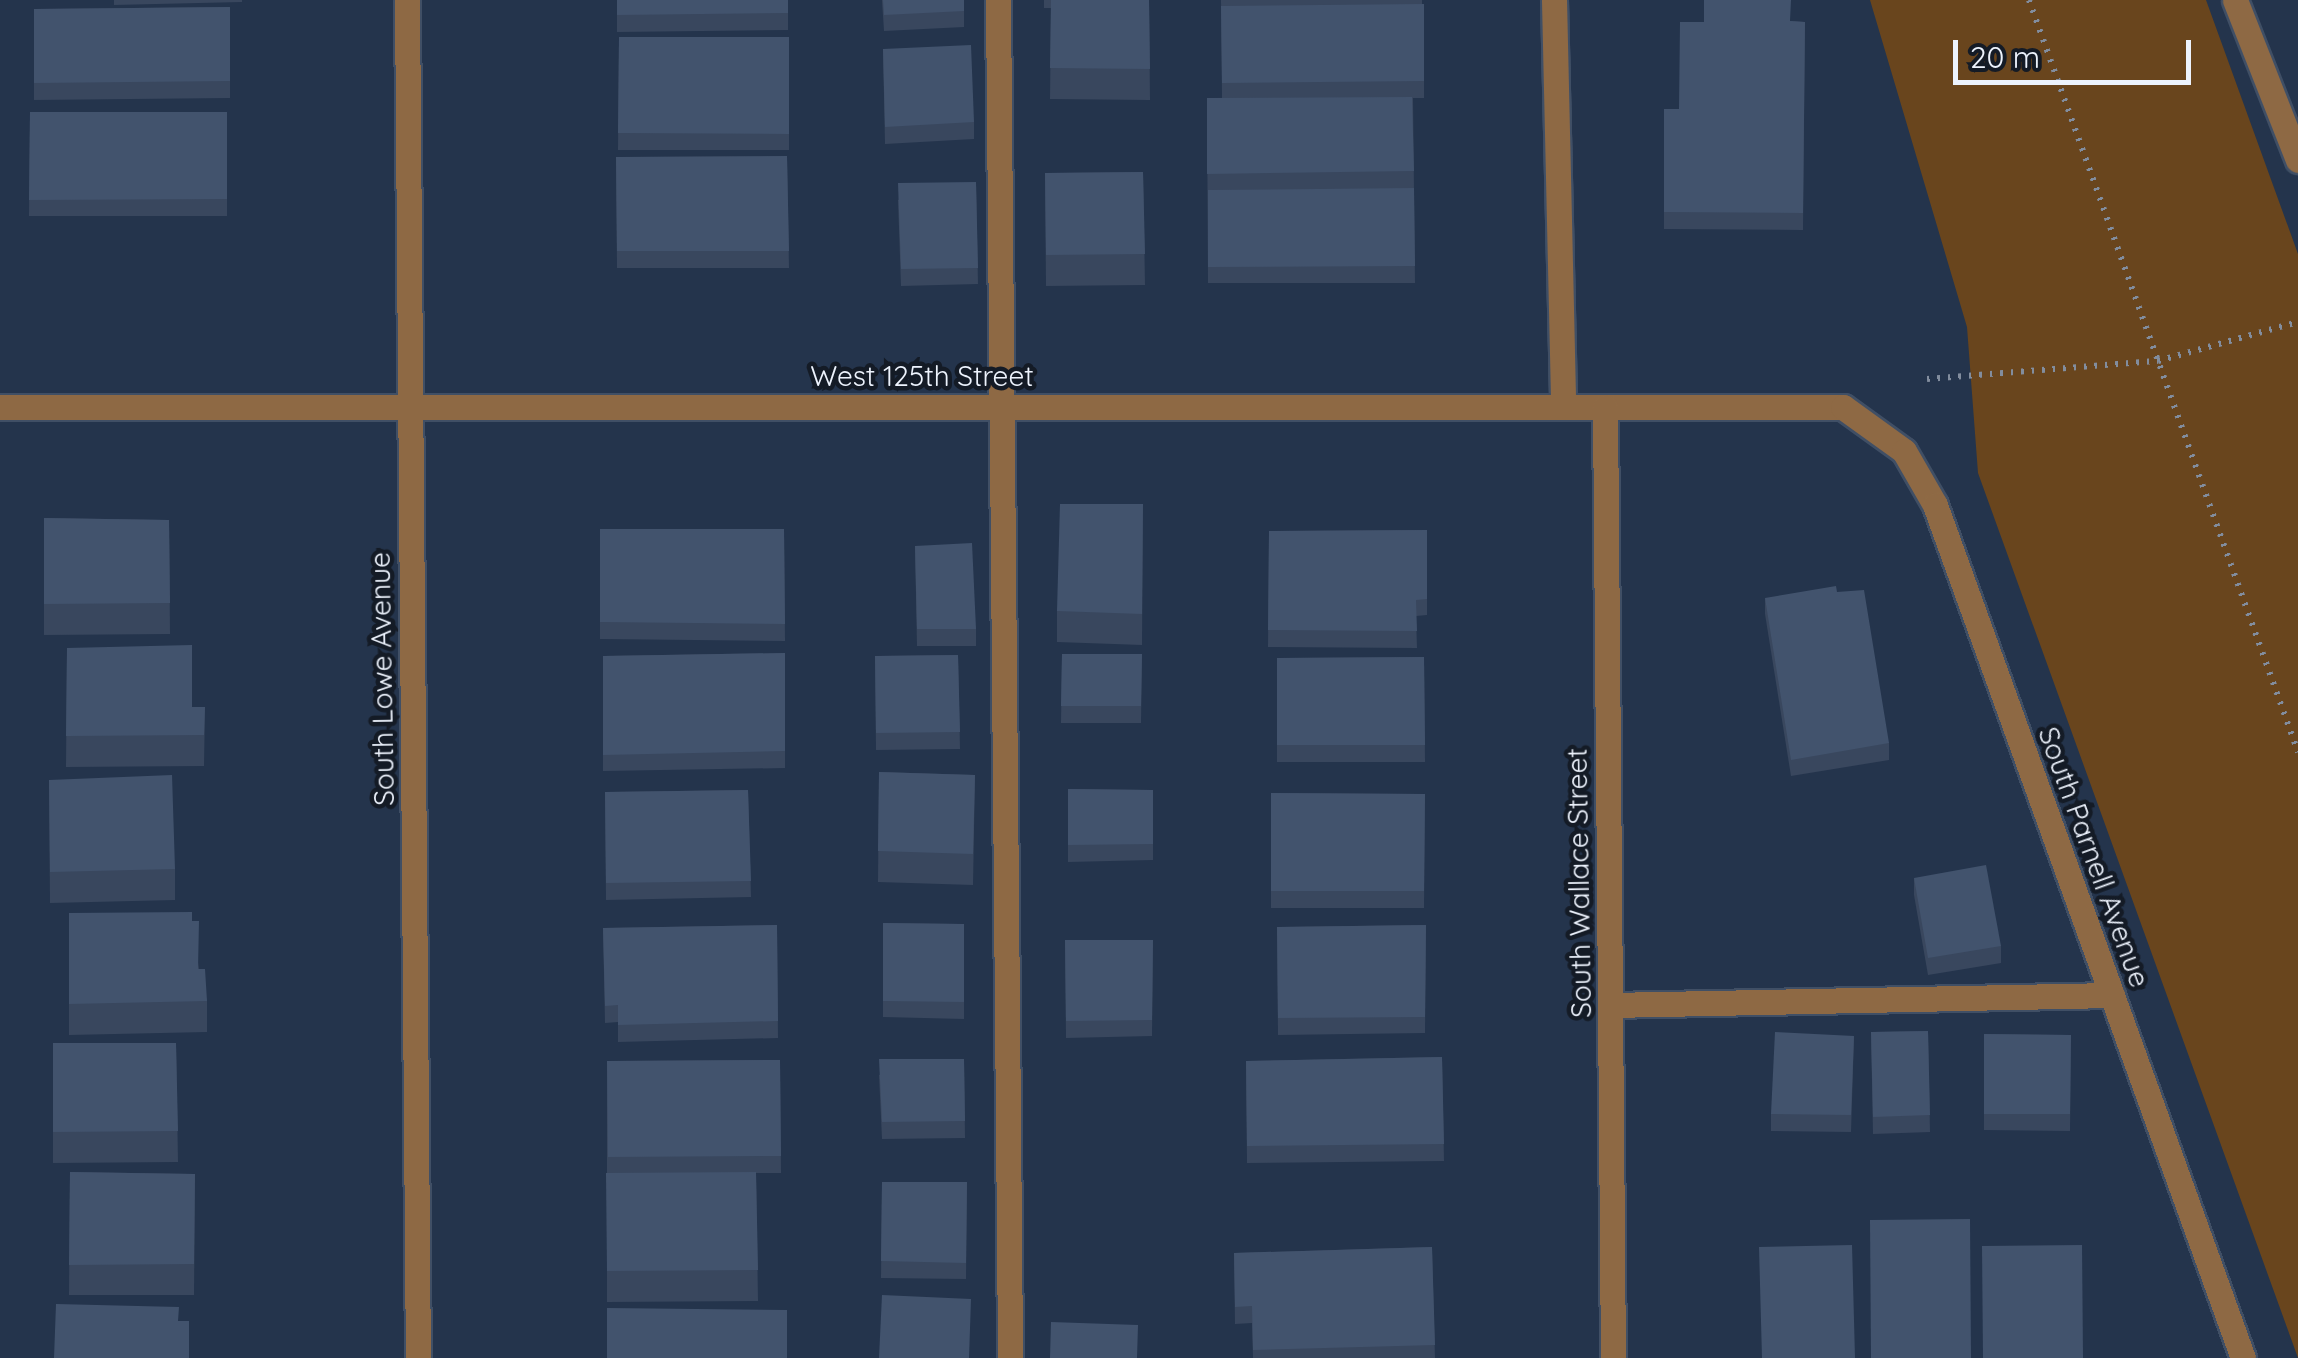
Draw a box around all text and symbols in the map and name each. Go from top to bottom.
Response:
scale bar [1958,20,2196,82]
text: 20 m [1970,38,2040,76]
street label: West 125th Street [810,359,1034,393]
street label: South Lowe Avenue [363,552,401,806]
street label: South Parnell Avenue [2031,722,2157,992]
street label: South Wallace Street [1560,748,1598,1018]

